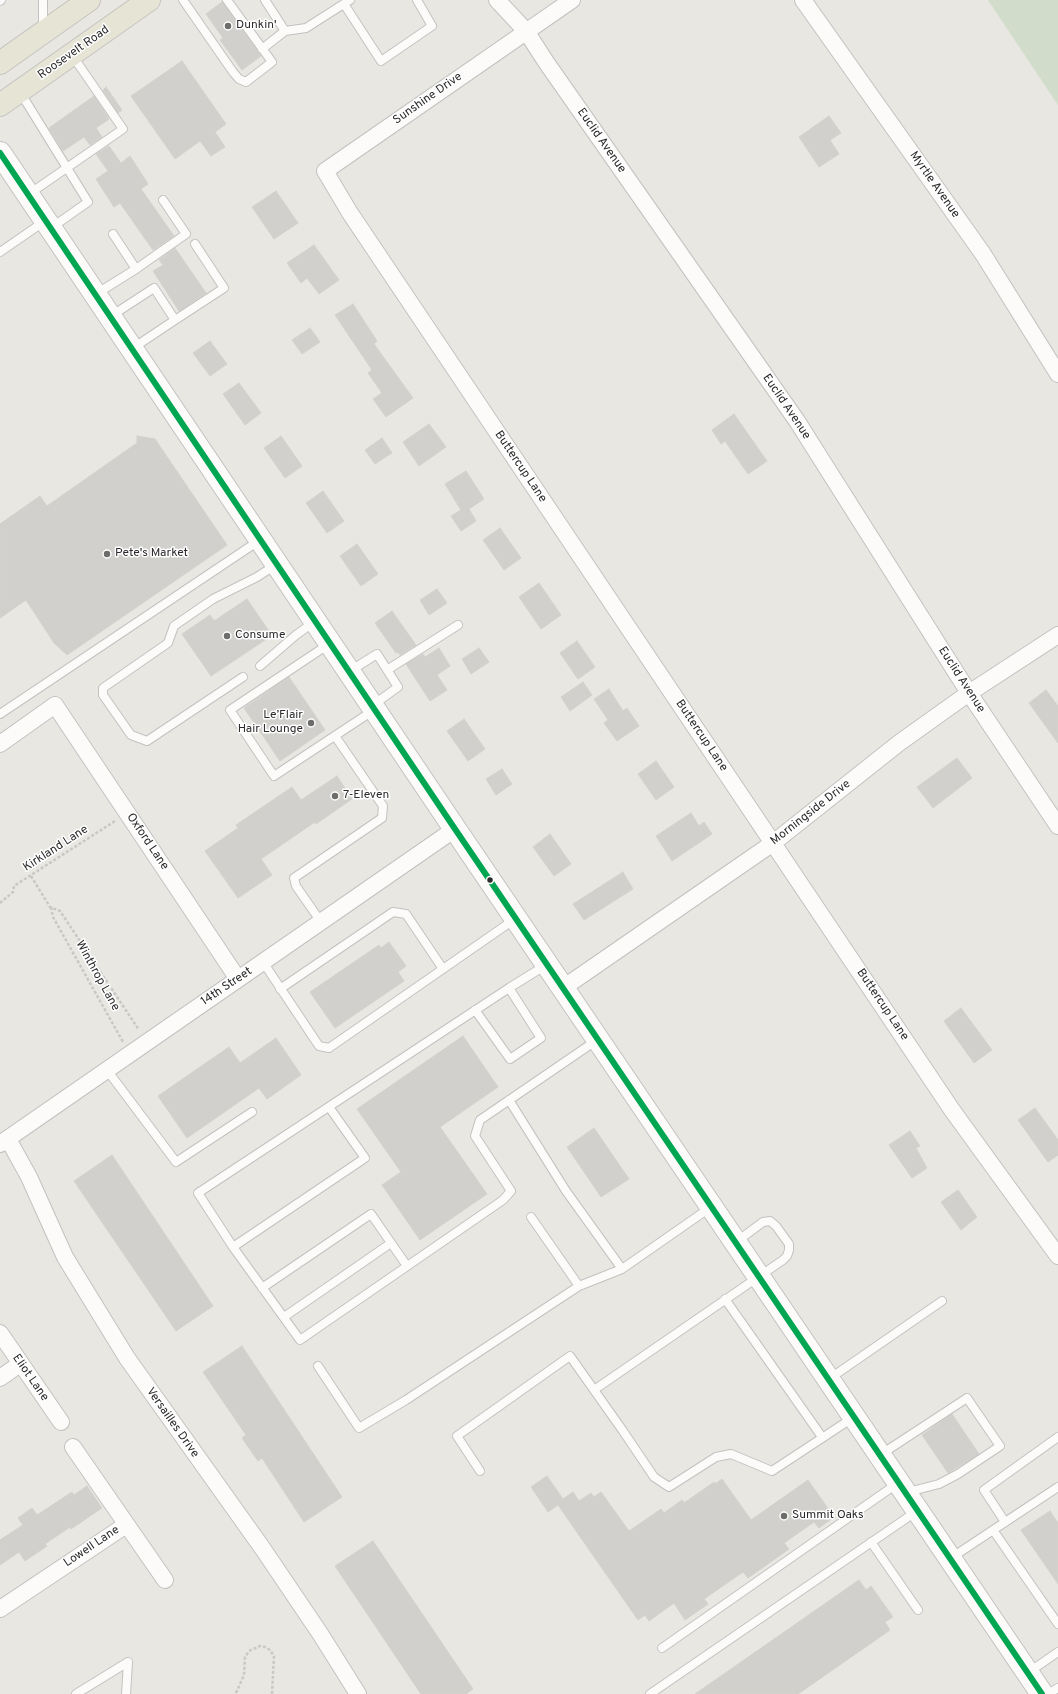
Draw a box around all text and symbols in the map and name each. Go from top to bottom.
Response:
place label: Dunkin' [236,19,277,33]
marker: Dunkin' [223,21,233,31]
street label: Roosevelt Road [36,23,112,83]
street label: Sunshine Drive [391,70,465,128]
street label: Euclid Avenue [573,106,629,176]
street label: Myrtle Avenue [906,149,962,221]
street label: Euclid Avenue [759,372,813,442]
street label: Buttercup Lane [491,428,549,506]
place label: Pete's Market [115,547,188,561]
marker: Pete's Market [102,549,112,559]
place label: Consume [235,629,285,643]
marker: Consume [222,631,232,641]
street label: Euclid Avenue [934,644,988,716]
street label: Buttercup Lane [672,697,730,775]
place label: Le’Flair Hair Lounge [238,709,303,737]
marker: Le’Flair Hair Lounge [306,718,316,728]
street label: Morningside Drive [768,777,854,849]
place label: 7-Eleven [343,789,389,803]
marker: 7-Eleven [330,791,340,801]
street label: Oxford Lane [123,811,171,873]
street label: Kirkland Lane [21,823,91,875]
unlabelled marker [485,875,495,885]
street label: Winthrop Lane [72,938,122,1014]
street label: 14th Street [199,965,255,1009]
street label: Buttercup Lane [853,966,911,1044]
street label: Eliot Lane [9,1352,51,1404]
street label: Versailles Drive [143,1385,201,1461]
place label: Summit Oaks [792,1509,864,1523]
marker: Summit Oaks [779,1511,789,1521]
street label: Lowell Lane [61,1523,123,1571]

